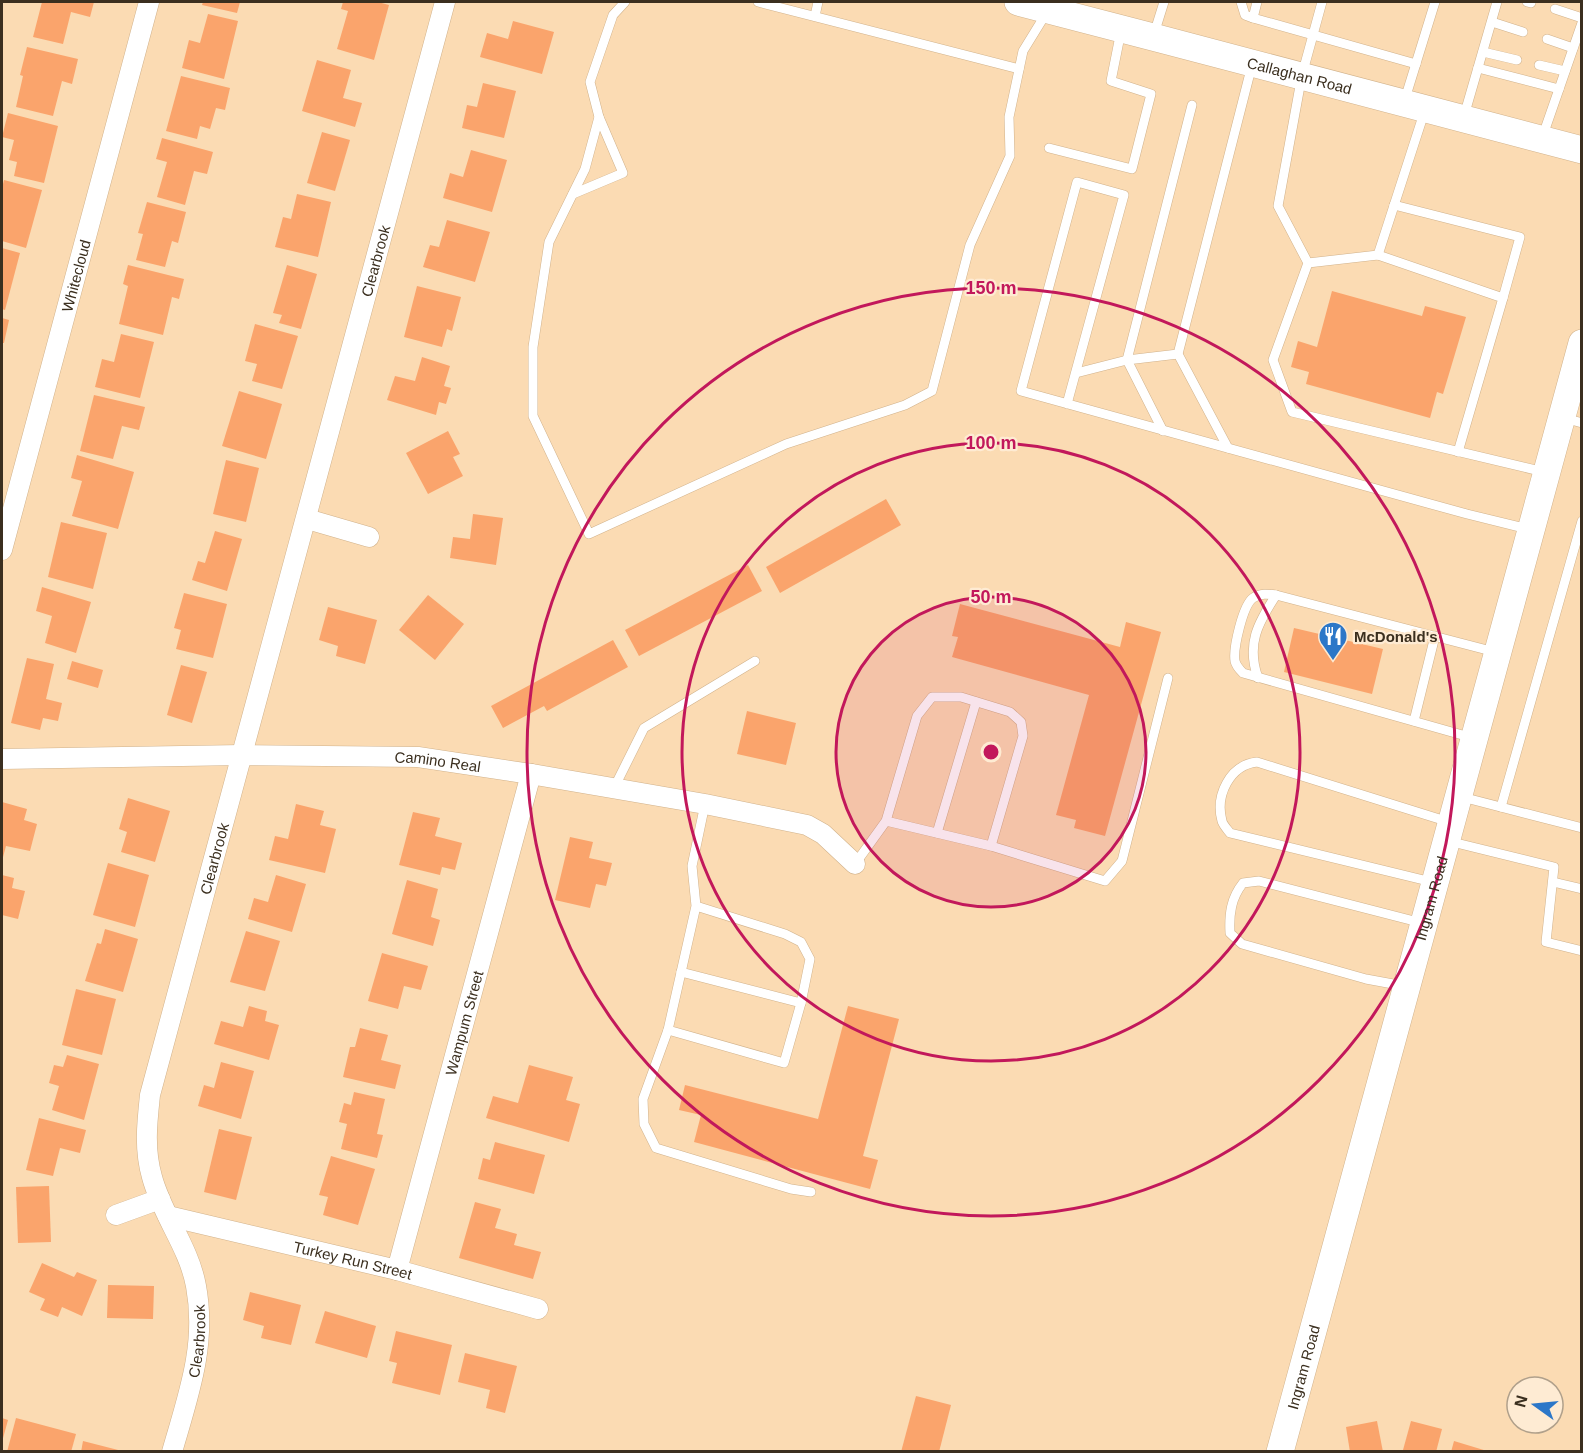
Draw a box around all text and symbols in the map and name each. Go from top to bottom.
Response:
street label: Callaghan Road [1245,53,1354,97]
street label: Clearbrook [357,223,393,298]
street label: Whitecloud [58,238,93,314]
text: 150 m [965,278,1017,298]
text: 100 m [965,433,1017,453]
text: 50 m [970,587,1012,607]
restaurant icon: McDonald's [1317,620,1349,662]
place label: McDonald's [1354,628,1438,645]
centre of rings [981,742,1001,762]
street label: Camino Real [394,748,482,775]
street label: Clearbrook [196,820,232,896]
street label: Ingram Road [1411,854,1450,942]
street label: Wampum Street [441,968,486,1077]
street label: Turkey Run Street [292,1237,415,1282]
street label: Clearbrook [184,1304,208,1379]
street label: Ingram Road [1284,1323,1323,1411]
north arrow [1505,1375,1565,1435]
text: N [1511,1393,1531,1409]

